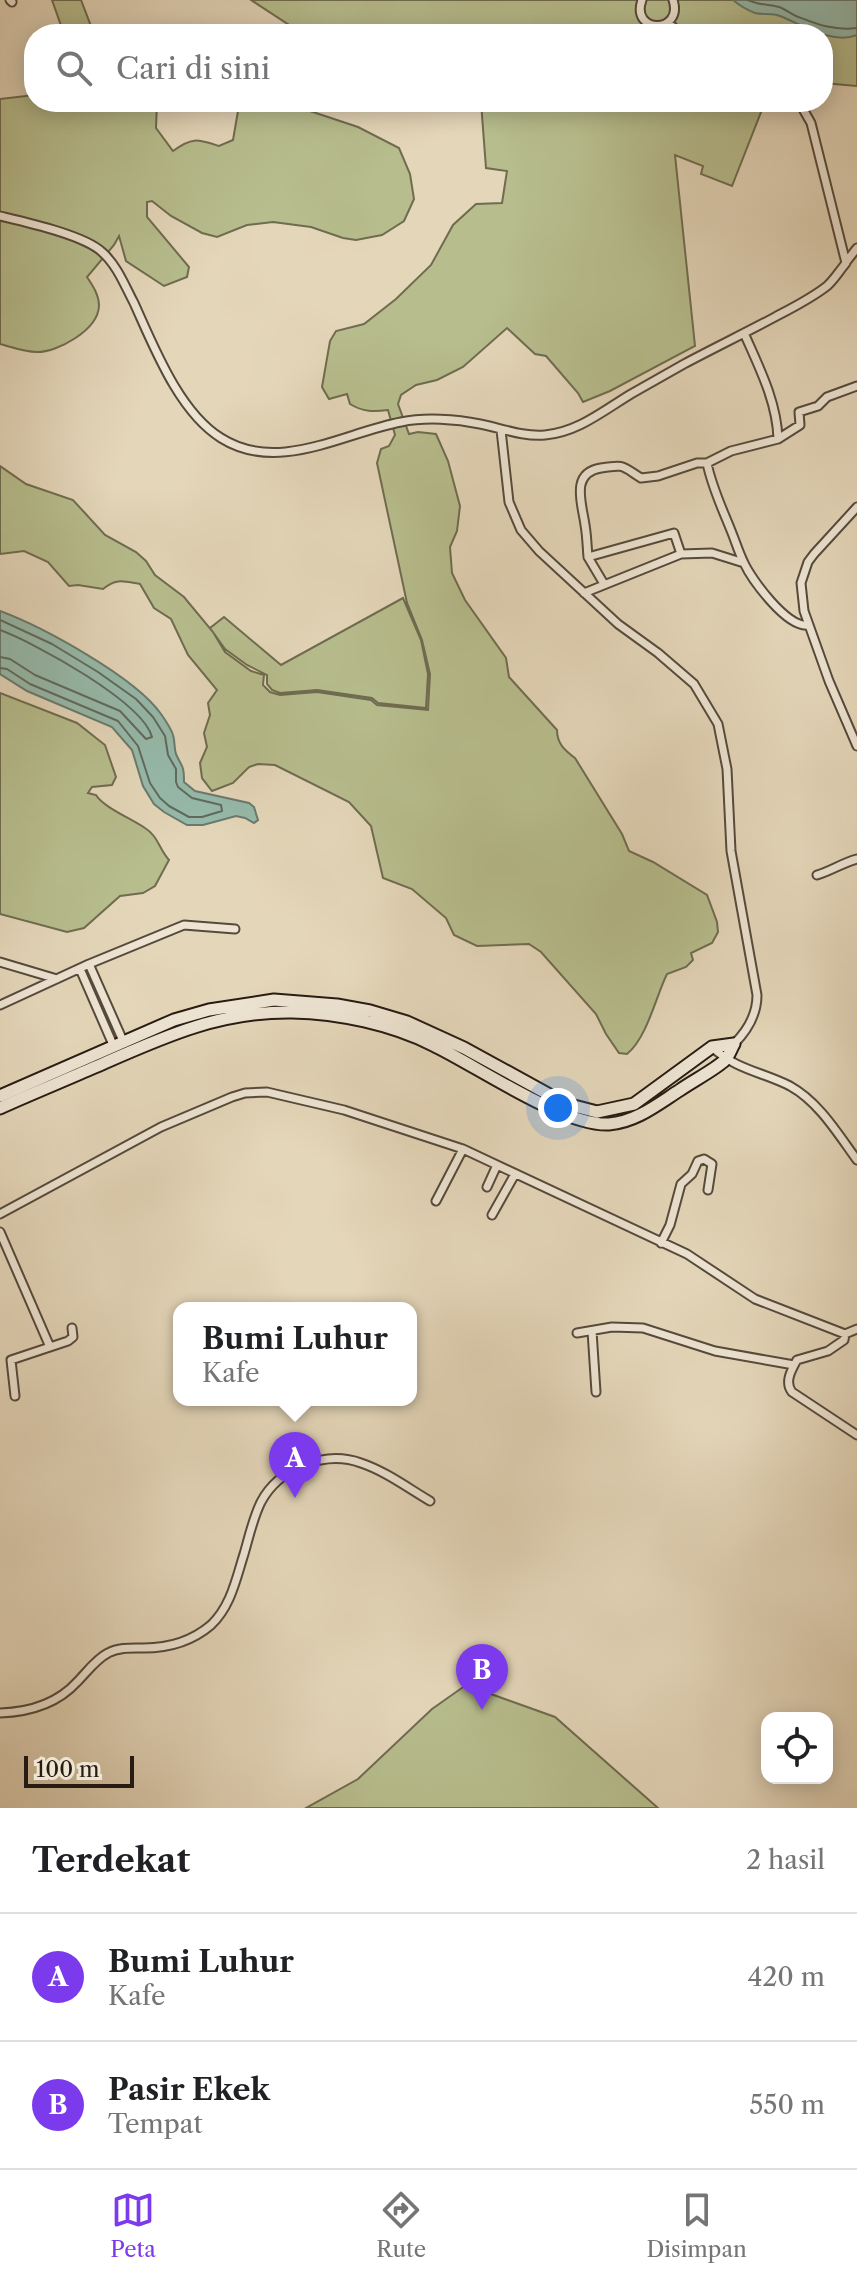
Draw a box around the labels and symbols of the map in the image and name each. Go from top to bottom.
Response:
your location [538,1088,578,1128]
pin: A [269,1432,321,1498]
pin: B [456,1644,508,1710]
scale bar [24,1752,134,1788]

